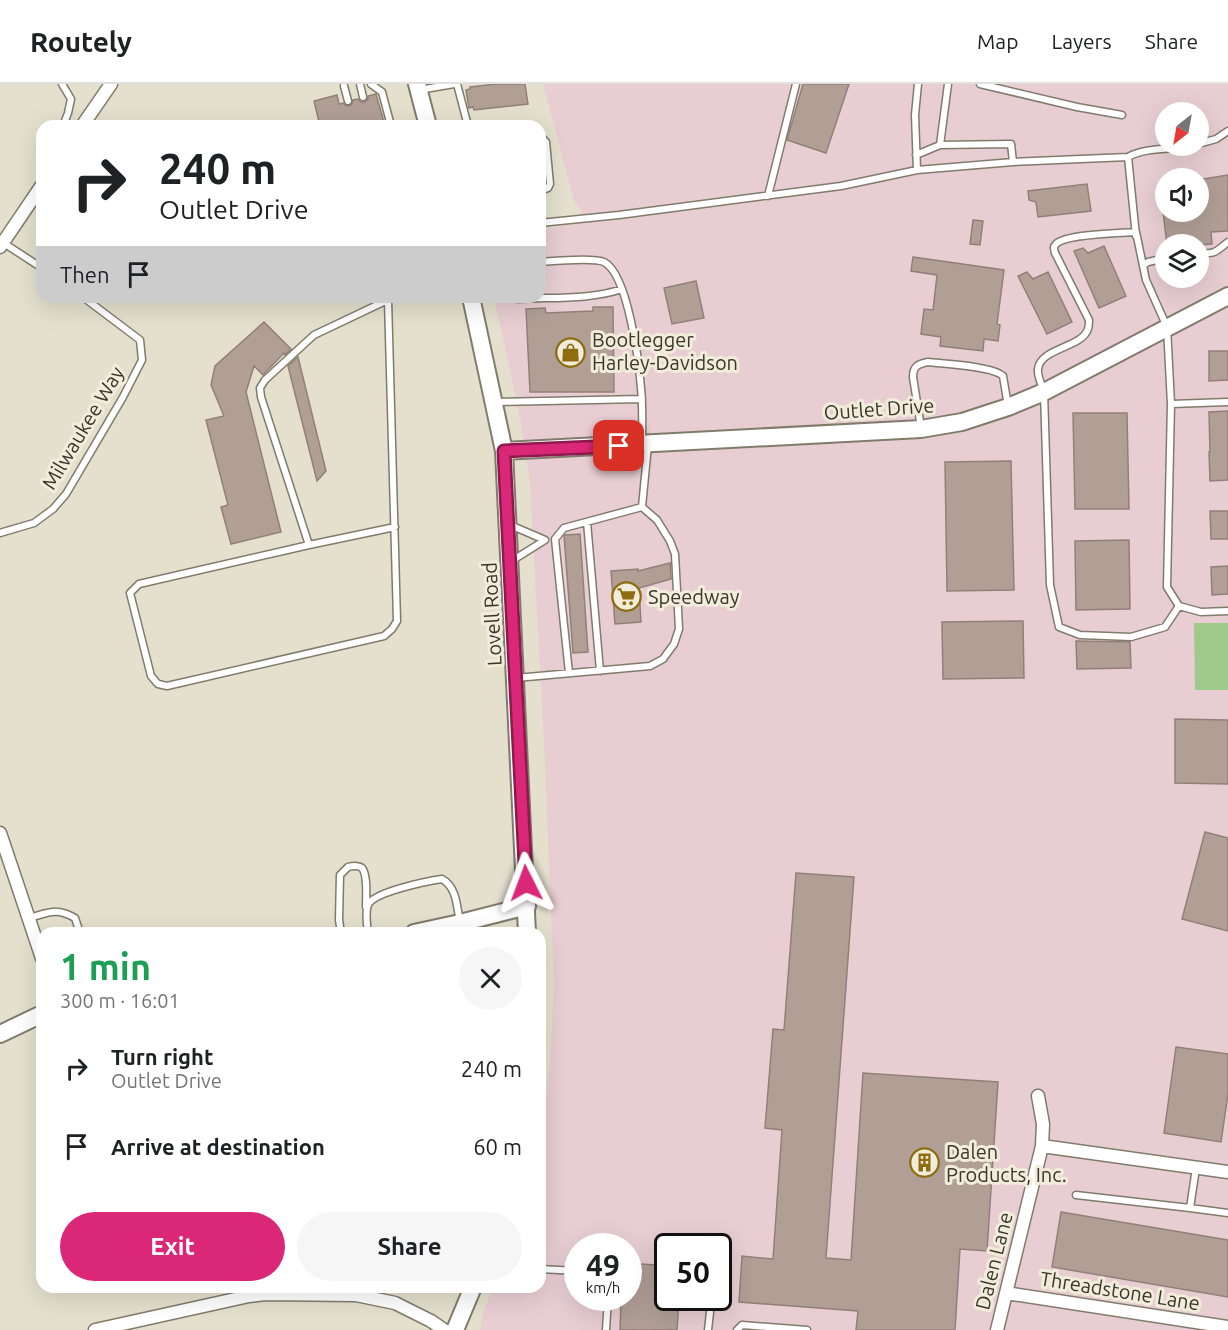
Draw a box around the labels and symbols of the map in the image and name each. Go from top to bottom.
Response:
north arrow [1155,102,1209,156]
place label: Bootlegger Harley-Davidson [592,328,738,374]
shop icon: Bootlegger Harley-Davidson [555,336,587,368]
street label: Milwaukee Way [37,362,128,493]
street label: Outlet Drive [823,393,935,424]
pin [593,420,644,471]
street label: Lovell Road [477,562,506,666]
supermarket icon: Speedway [611,581,643,613]
place label: Speedway [648,585,740,608]
position arrow [494,851,558,915]
place label: Dalen Products, Inc. [946,1140,1067,1186]
building icon: Dalen Products, Inc. [909,1147,941,1179]
street label: Dalen Lane [970,1210,1017,1312]
speed limit sign: 50 [654,1233,732,1311]
street label: Threadstone Lane [1039,1267,1202,1314]

